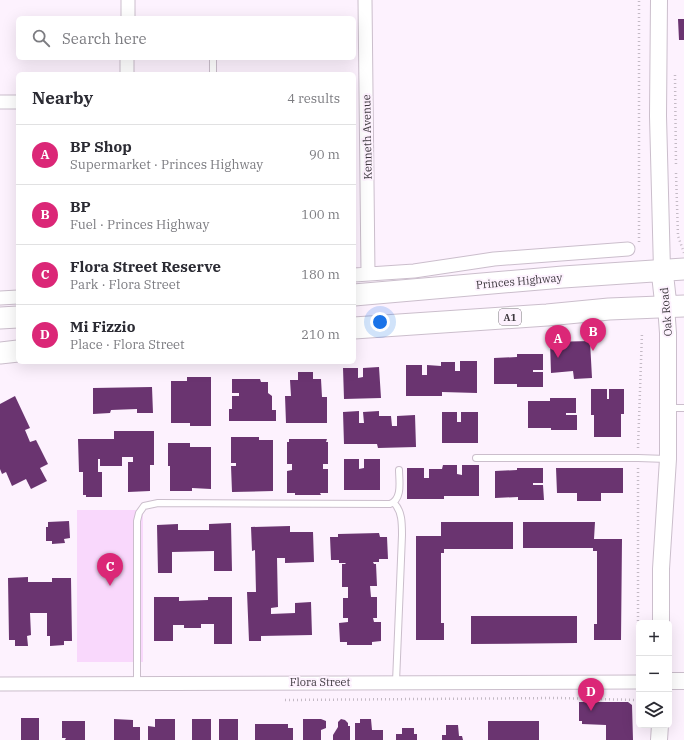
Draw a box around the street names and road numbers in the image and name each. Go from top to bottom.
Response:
street label: Kenneth Avenue [359,94,375,180]
street label: Princes Highway [475,270,563,292]
street label: Oak Road [657,287,675,337]
road number: A1 [499,309,521,325]
street label: Flora Street [290,675,350,689]

